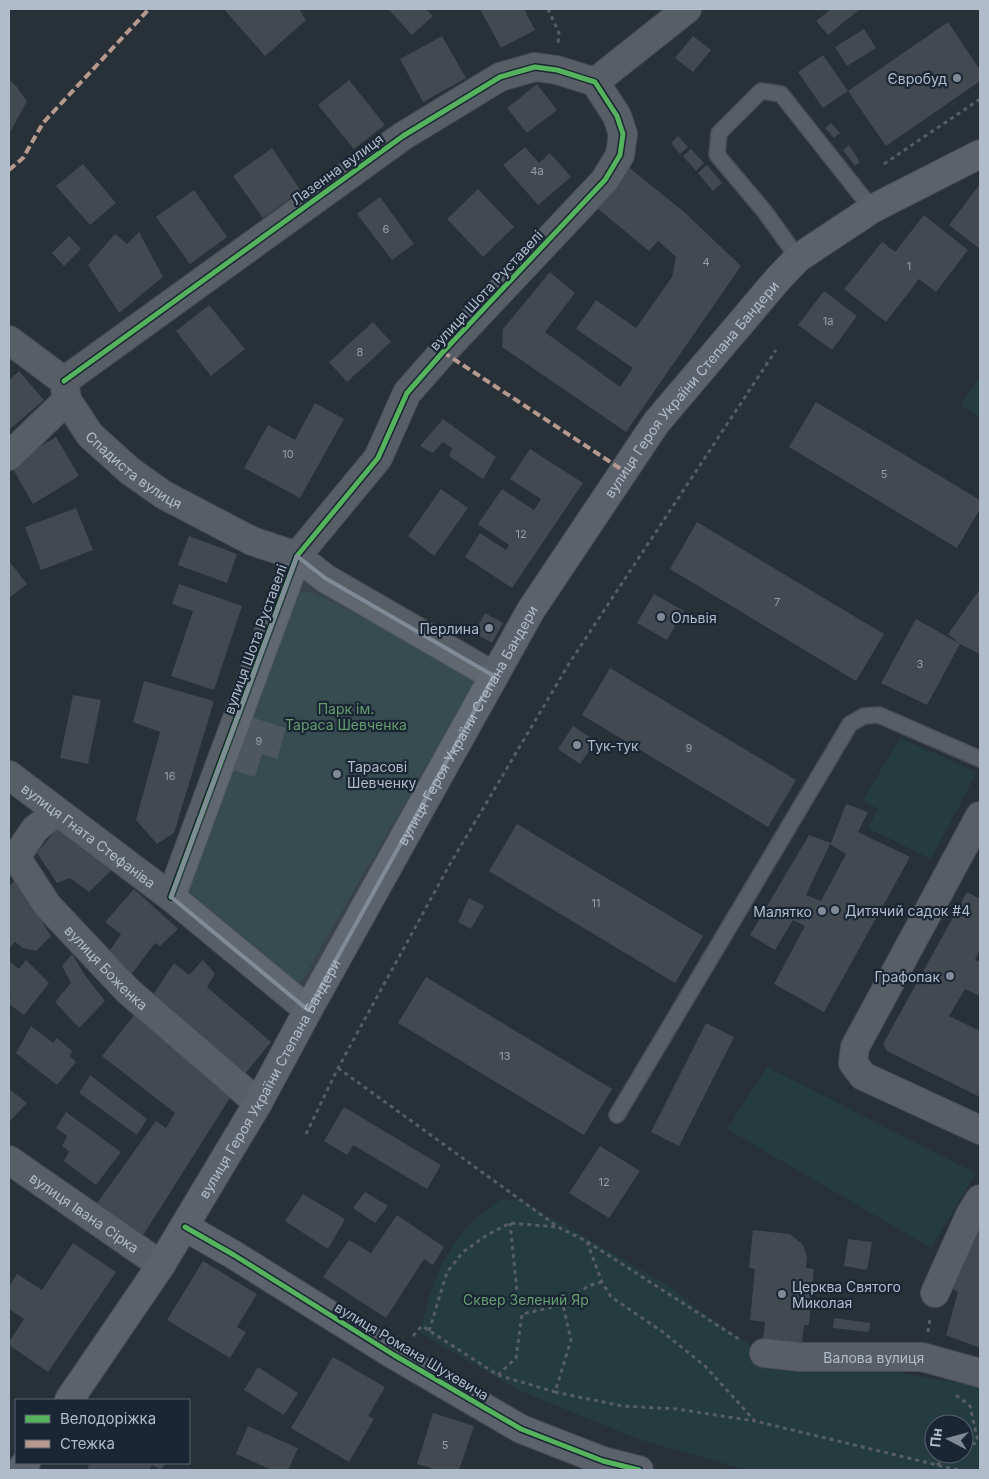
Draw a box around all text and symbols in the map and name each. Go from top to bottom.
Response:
place label: Євробуд [888,70,947,87]
marker: Євробуд [951,72,963,84]
street label: Лазенна вулиця [288,130,386,208]
house number: 4а [530,164,544,178]
house number: 6 [383,222,390,236]
street label: вулиця Шота Руставелі [426,226,546,354]
house number: 4 [702,255,710,269]
house number: 1 [907,259,911,273]
street label: вулиця Героя України Степана Бандери [600,277,782,501]
house number: 1а [823,314,833,328]
house number: 8 [357,345,364,359]
street label: Спадиста вулиця [83,427,185,512]
house number: 10 [282,447,294,461]
house number: 5 [881,467,888,481]
house number: 12 [515,527,527,541]
street label: вулиця Шота Руставелі [220,562,290,716]
house number: 7 [774,595,780,609]
street label: вулиця Героя України Степана Бандери [393,602,540,848]
place label: Ольвія [671,609,717,626]
marker: Ольвія [655,611,667,623]
place label: Перлина [419,620,479,637]
marker: Перлина [483,622,495,634]
house number: 3 [917,657,924,671]
park label: Парк ім. Тараса Шевченка [285,700,407,733]
house number: 9 [256,734,263,748]
place label: Тук-тук [587,737,639,754]
marker: Тук-тук [571,739,583,751]
house number: 9 [686,741,693,755]
place label: Тарасові Шевченку [347,758,417,791]
marker: Тарасові Шевченку [331,768,343,780]
house number: 16 [164,769,176,783]
street label: вулиця Гната Стефаніва [19,779,159,891]
house number: 11 [592,896,600,910]
place label: Дитячий садок #4 [845,902,970,919]
place label: Малятко [753,903,812,920]
marker: Дитячий садок #4 [829,904,841,916]
marker: Малятко [816,905,828,917]
street label: вулиця Боженка [62,921,152,1013]
street label: вулиця Героя України Степана Бандери [195,956,343,1201]
place label: Графопак [874,968,940,985]
marker: Графопак [944,970,956,982]
house number: 13 [499,1049,511,1063]
street label: вулиця Івана Сірка [27,1169,143,1256]
house number: 12 [598,1175,610,1189]
place label: Церква Святого Миколая [792,1278,901,1311]
marker: Церква Святого Миколая [776,1288,788,1300]
park label: Сквер Зелений Яр [463,1291,589,1308]
street label: вулиця Романа Шухевича [332,1298,492,1404]
street label: Валова вулиця [823,1349,924,1366]
legend [15,1399,190,1464]
text: Велодоріжка [60,1409,156,1428]
north arrow [924,1414,974,1464]
text: Пн [926,1427,945,1448]
text: Стежка [60,1434,115,1453]
house number: 5 [442,1438,449,1452]

